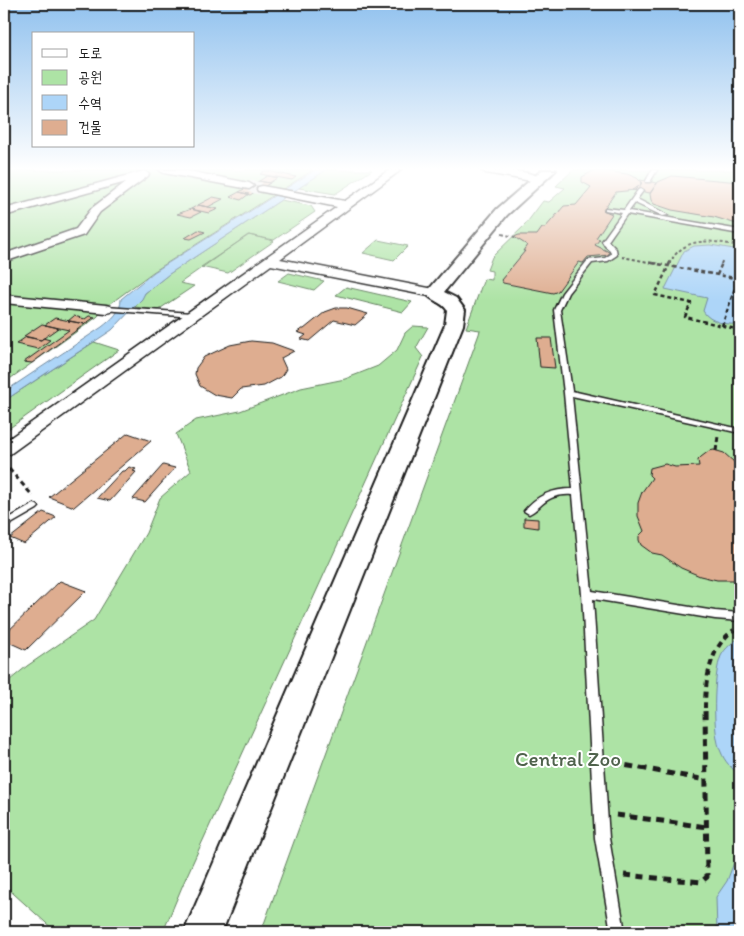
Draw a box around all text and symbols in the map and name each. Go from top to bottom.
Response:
legend [32,32,195,148]
text: 도로 [78,44,102,62]
text: 공원 [78,68,102,86]
text: 수역 [78,94,102,112]
text: 건물 [78,118,102,136]
park label: Central Zoo [515,746,621,771]

